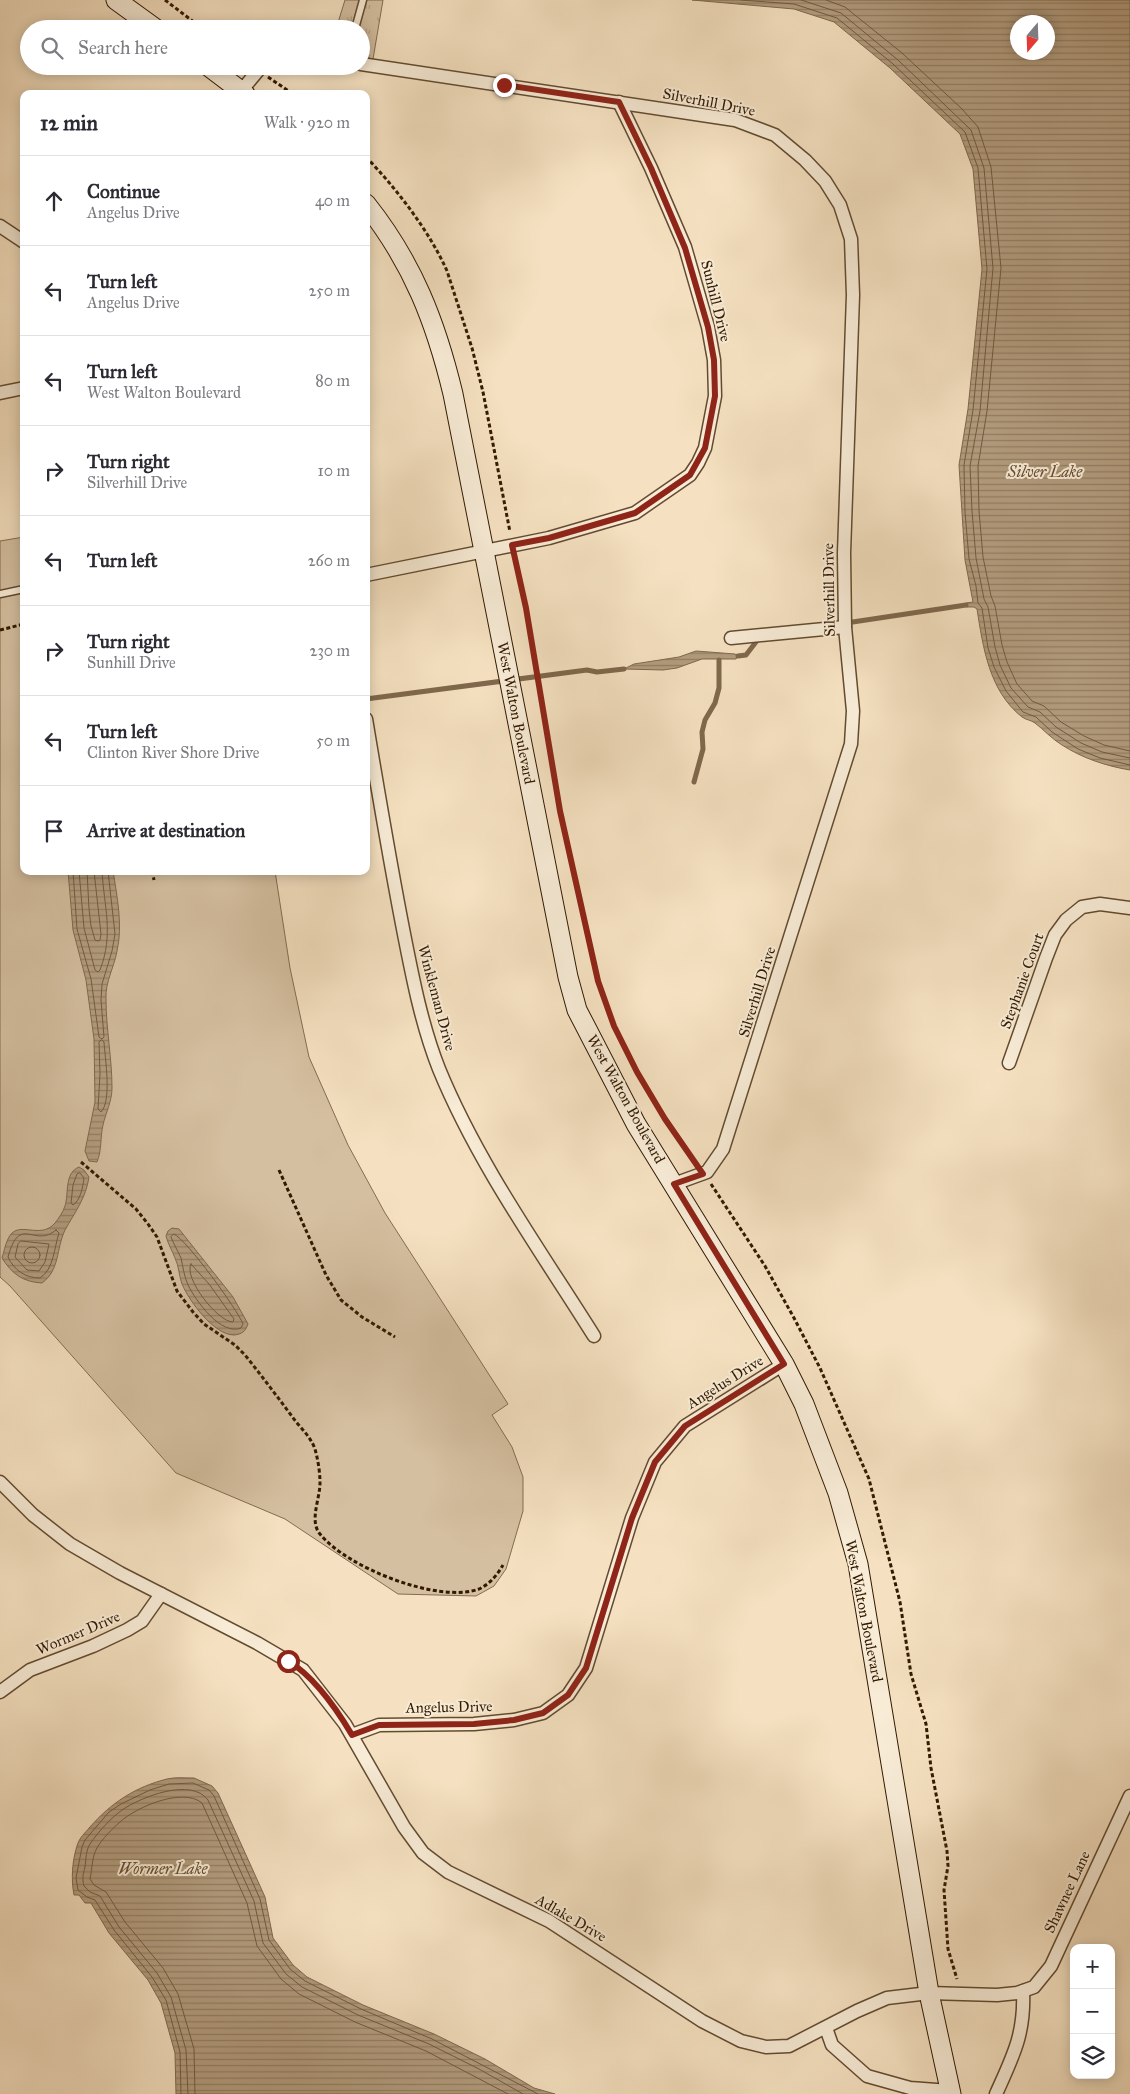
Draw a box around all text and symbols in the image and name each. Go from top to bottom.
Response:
north arrow [1010,15,1055,60]
search box [20,20,370,75]
icon: search [38,34,66,62]
text: Search here [78,36,168,59]
route end [493,74,516,97]
street label: Silverhill Drive [661,84,757,120]
text: 12 min [40,110,98,136]
text: Walk · 920 m [264,113,350,132]
text: Continue [87,180,160,203]
icon: ahead [40,187,68,215]
text: 40 m [315,191,350,210]
text: Angelus Drive [87,203,180,222]
street label: Sunhill Drive [697,258,735,344]
text: Turn left [87,270,157,293]
icon: left [40,277,68,305]
text: 250 m [309,281,350,300]
text: Angelus Drive [87,293,180,312]
text: Turn left [87,360,157,383]
icon: left [40,367,68,395]
text: 80 m [315,371,350,390]
text: West Walton Boulevard [87,383,241,402]
text: Turn right [87,450,170,473]
icon: right [40,457,68,485]
text: 10 m [318,461,350,480]
water label: Silver Lake [1007,462,1083,481]
text: Silverhill Drive [87,473,187,492]
street label: Silverhill Drive [819,543,839,637]
icon: left [40,547,68,575]
text: Turn left [87,549,157,572]
text: 260 m [308,551,350,570]
text: Turn right [87,630,170,653]
icon: right [40,637,68,665]
street label: West Walton Boulevard [493,640,539,786]
text: 230 m [310,641,350,660]
text: Sunhill Drive [87,653,176,672]
text: Turn left [87,720,157,743]
icon: left [40,727,68,755]
text: 50 m [316,731,350,750]
text: Clinton River Shore Drive [87,743,259,762]
icon: arrive [40,817,68,845]
text: Arrive at destination [87,819,245,842]
street label: Stephanie Court [996,930,1048,1031]
street label: Winkleman Drive [414,943,460,1053]
street label: Silverhill Drive [735,944,779,1040]
street label: West Walton Boulevard [583,1031,669,1167]
street label: Angelus Drive [683,1351,767,1413]
street label: West Walton Boulevard [841,1538,887,1684]
street label: Wormer Drive [33,1607,123,1659]
route start [277,1650,300,1673]
street label: Angelus Drive [404,1697,493,1717]
street label: Shawnee Lane [1040,1848,1094,1936]
water label: Wormer Lake [118,1859,209,1878]
street label: Adlake Drive [531,1890,610,1946]
map controls [1070,1944,1115,2079]
button: + [1070,1944,1115,1989]
button: − [1070,1989,1115,2034]
button: layers [1070,2034,1115,2079]

